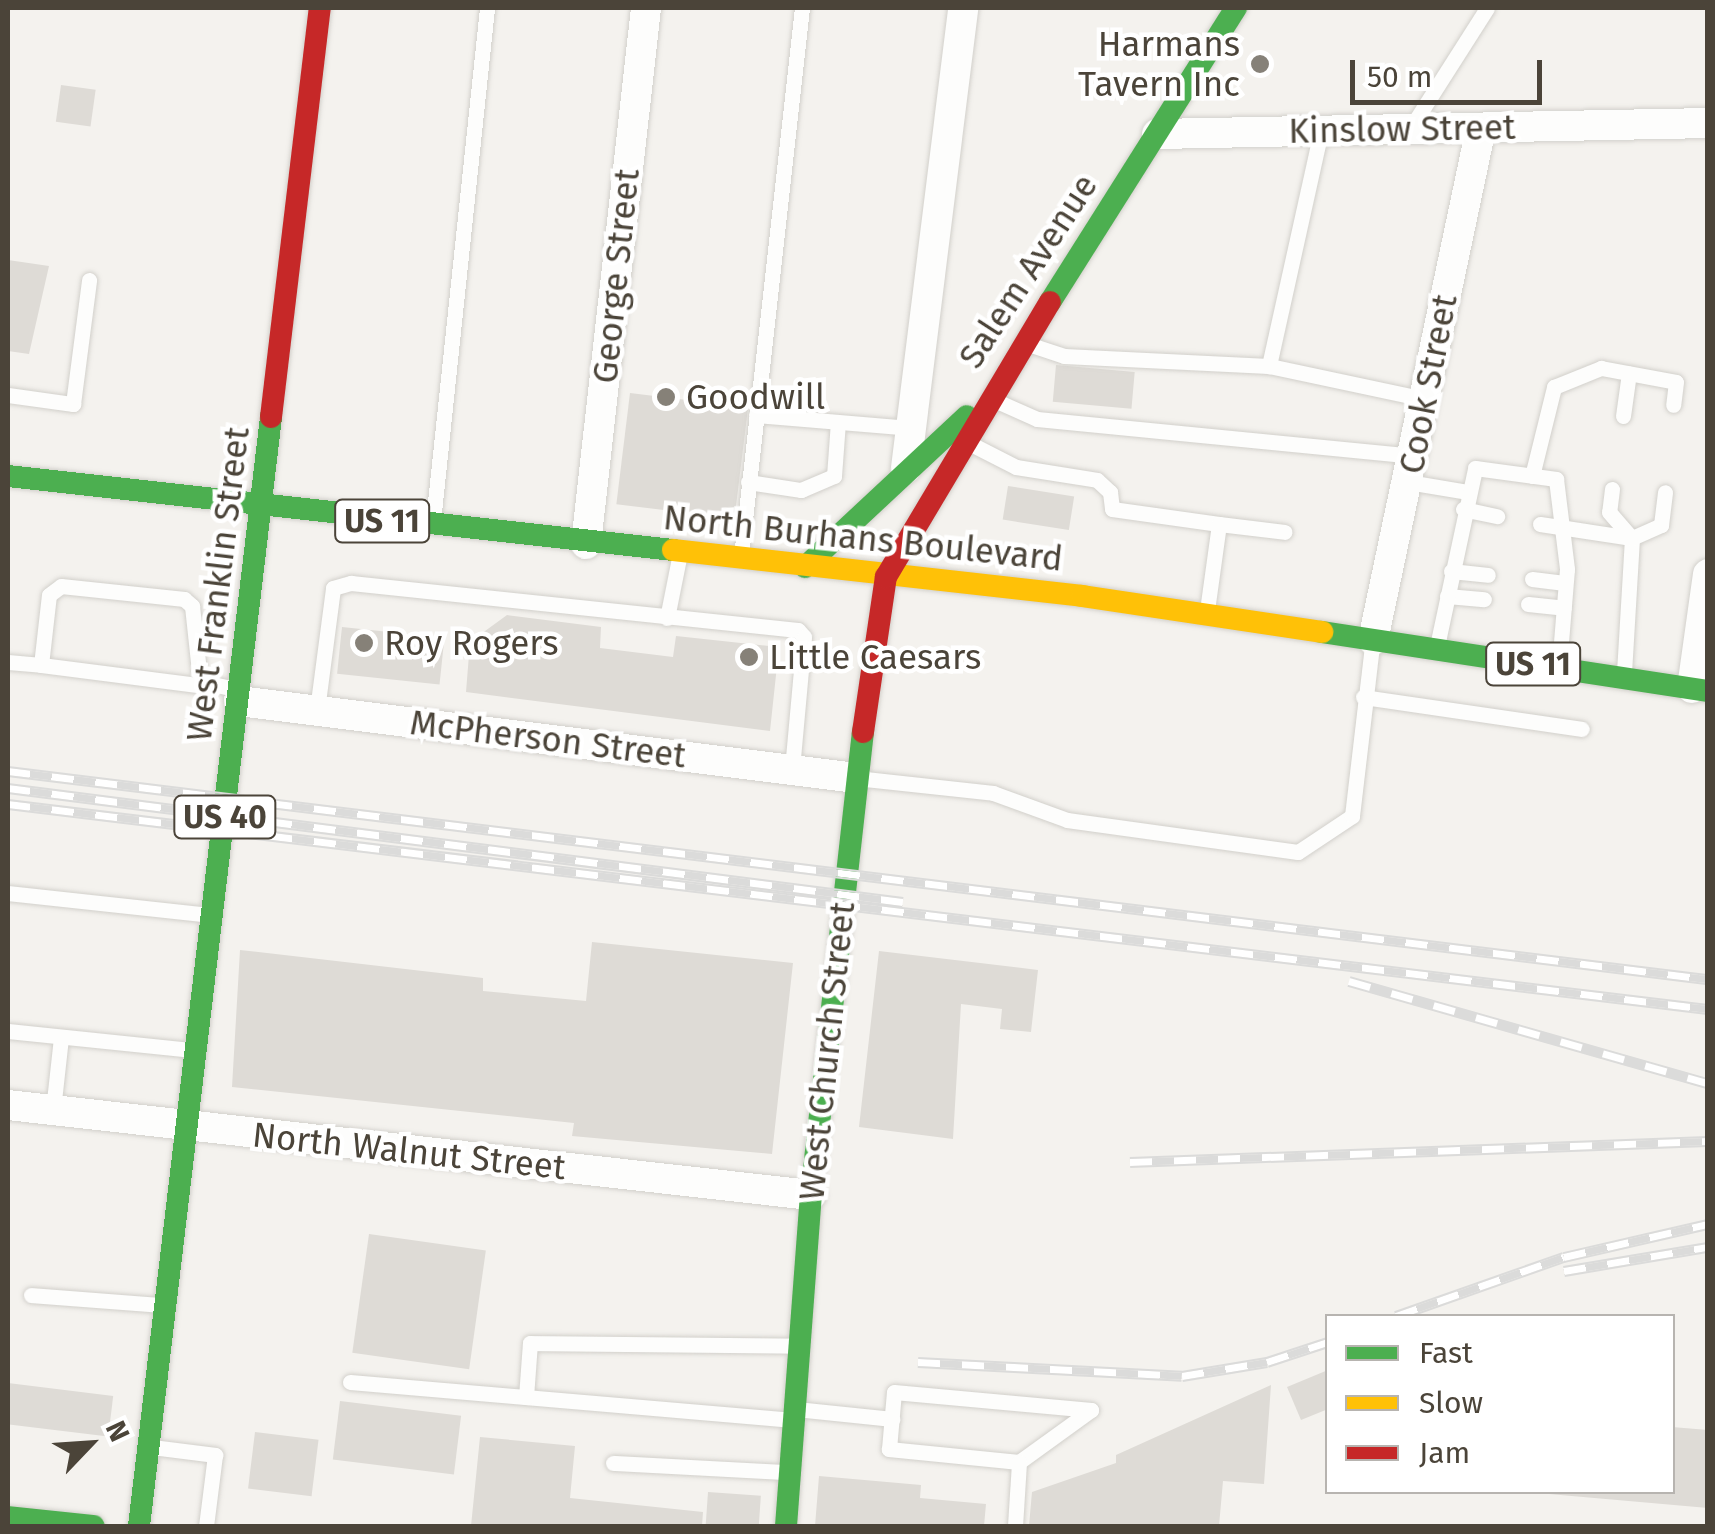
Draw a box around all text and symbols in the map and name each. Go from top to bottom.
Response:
place label: Harmans Tavern Inc [1078,23,1240,105]
scale bar [1355,40,1548,102]
marker: Harmans Tavern Inc [1249,53,1271,75]
text: 50 m [1367,59,1432,95]
street label: Kinslow Street [1288,106,1516,152]
street label: Salem Avenue [950,166,1106,376]
street label: George Street [584,167,648,385]
street label: Cook Street [1390,291,1466,477]
place label: Goodwill [686,376,825,418]
marker: Goodwill [655,386,677,408]
street label: West Franklin Street [178,424,258,744]
road number: US 11 [332,494,432,548]
street label: North Burhans Boulevard [661,496,1065,580]
place label: Roy Rogers [384,622,559,664]
marker: Roy Rogers [353,632,375,654]
place label: Little Caesars [769,636,981,678]
road number: US 11 [1483,637,1583,691]
marker: Little Caesars [738,646,760,668]
street label: McPherson Street [408,701,688,777]
road number: US 40 [172,790,278,844]
street label: West Church Street [790,900,864,1202]
street label: North Walnut Street [250,1114,568,1188]
legend [1325,1314,1675,1494]
text: Fast [1419,1335,1473,1371]
text: Slow [1419,1385,1483,1421]
north arrow [40,1394,140,1494]
text: N [99,1416,137,1446]
text: Jam [1419,1435,1470,1471]

